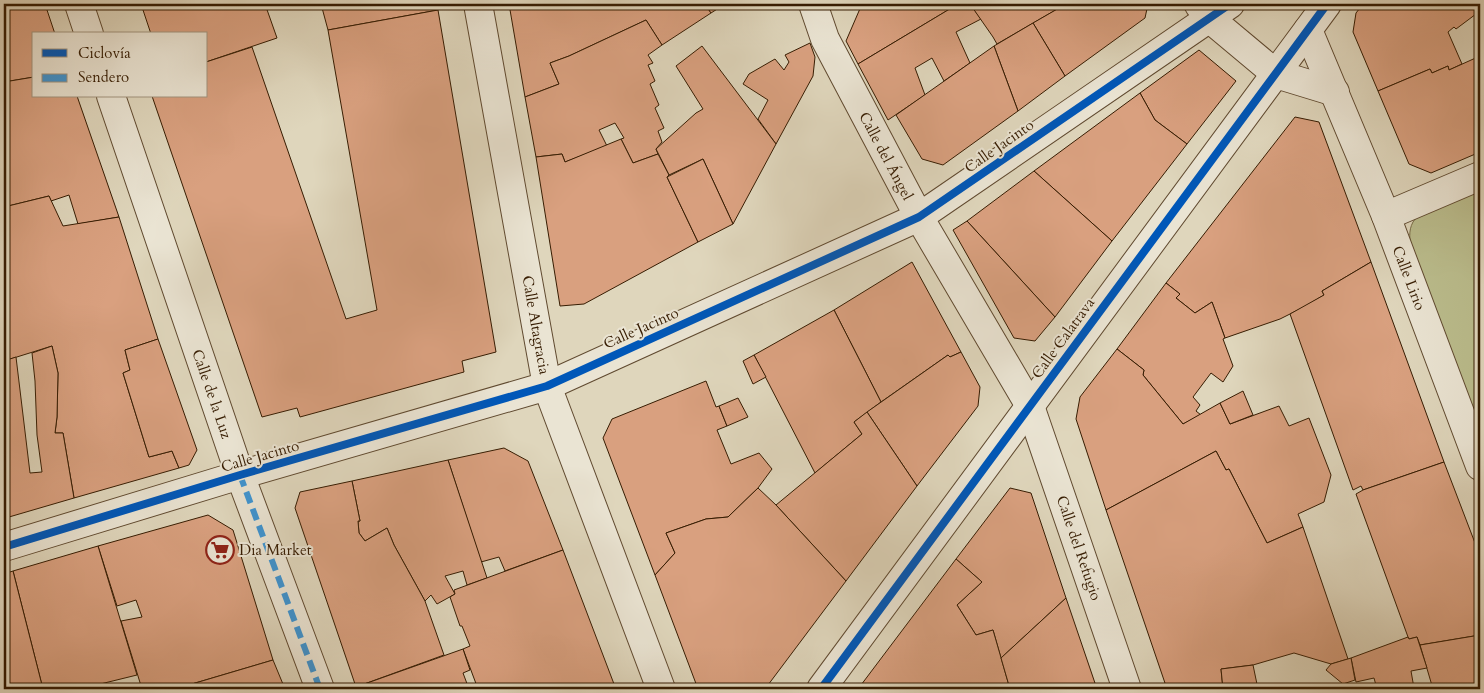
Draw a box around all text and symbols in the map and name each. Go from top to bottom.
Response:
legend [32,32,208,98]
text: Ciclovía [78,43,131,63]
text: Sendero [78,67,129,87]
street label: Calle del Ángel [854,108,918,204]
street label: Calle Jacinto [960,115,1038,177]
street label: Calle Lirio [1388,243,1430,313]
street label: Calle Altagracia [517,274,555,376]
street label: Calle Calatrava [1027,293,1099,382]
street label: Calle Jacinto [600,303,682,353]
street label: Calle de la Luz [187,346,237,442]
street label: Calle Jacinto [219,435,301,477]
street label: Calle del Refugio [1052,493,1106,603]
supermarket icon: Dia Market [205,535,235,565]
place label: Dia Market [239,540,312,560]

